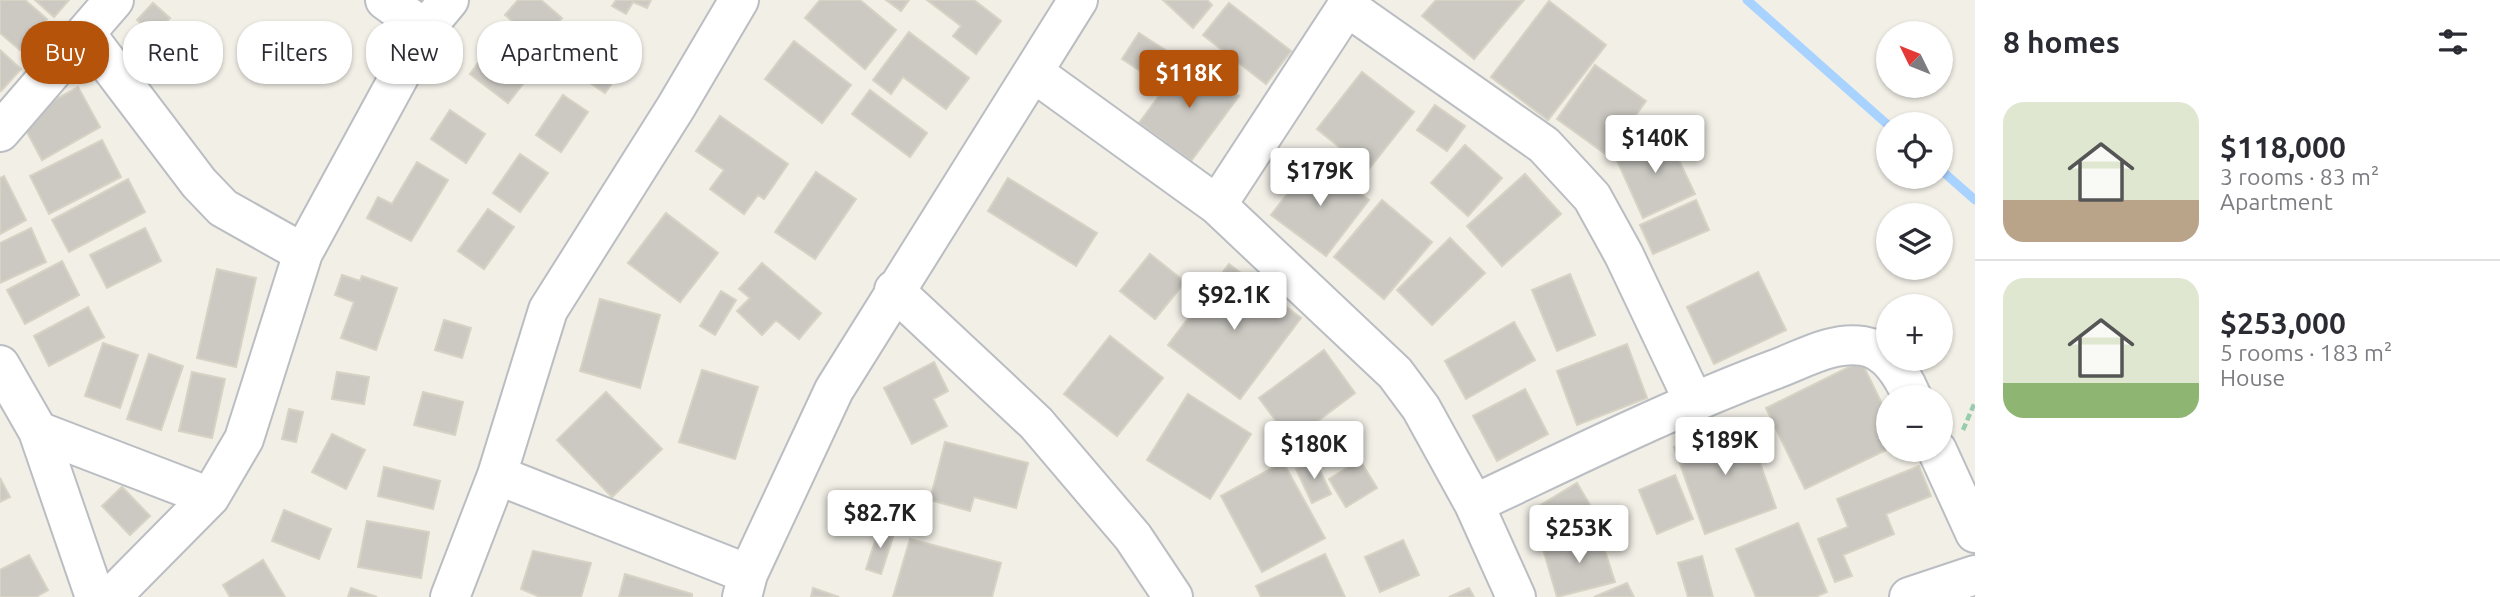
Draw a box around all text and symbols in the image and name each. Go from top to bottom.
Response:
chip: Buy [21,21,109,84]
chip: Rent [123,21,223,84]
chip: Filters [237,21,352,84]
chip: New [366,21,463,84]
chip: Apartment [477,21,642,84]
north arrow [1876,21,1953,98]
map controls [1876,21,1953,462]
icon: filters [2434,23,2472,61]
text: 8 homes [2003,25,2120,59]
pin: $118K [1140,50,1238,110]
text: $118K [1155,60,1223,85]
button: locate [1876,112,1953,189]
pin: $140K [1606,116,1704,175]
text: $140K [1621,125,1689,150]
icon: home [2059,130,2143,214]
text: $118,000 [2220,130,2346,164]
pin: $179K [1271,148,1369,208]
text: $179K [1286,158,1354,183]
text: 3 rooms · 83 m² [2220,164,2379,189]
text: Apartment [2220,189,2333,214]
button: layers [1876,203,1953,280]
pin: $92.1K [1177,272,1291,332]
text: $92.1K [1198,282,1270,307]
button: + [1876,294,1953,371]
icon: home [2059,306,2143,390]
text: $253,000 [2220,306,2346,340]
text: 5 rooms · 183 m² [2220,340,2392,365]
text: House [2220,365,2285,390]
button: − [1876,385,1953,462]
pin: $189K [1676,418,1774,477]
pin: $180K [1265,421,1363,481]
text: $189K [1691,427,1759,452]
text: $180K [1280,431,1348,456]
pin: $82.7K [823,490,937,550]
text: $82.7K [844,500,916,525]
pin: $253K [1530,505,1628,565]
text: $253K [1545,515,1613,540]

